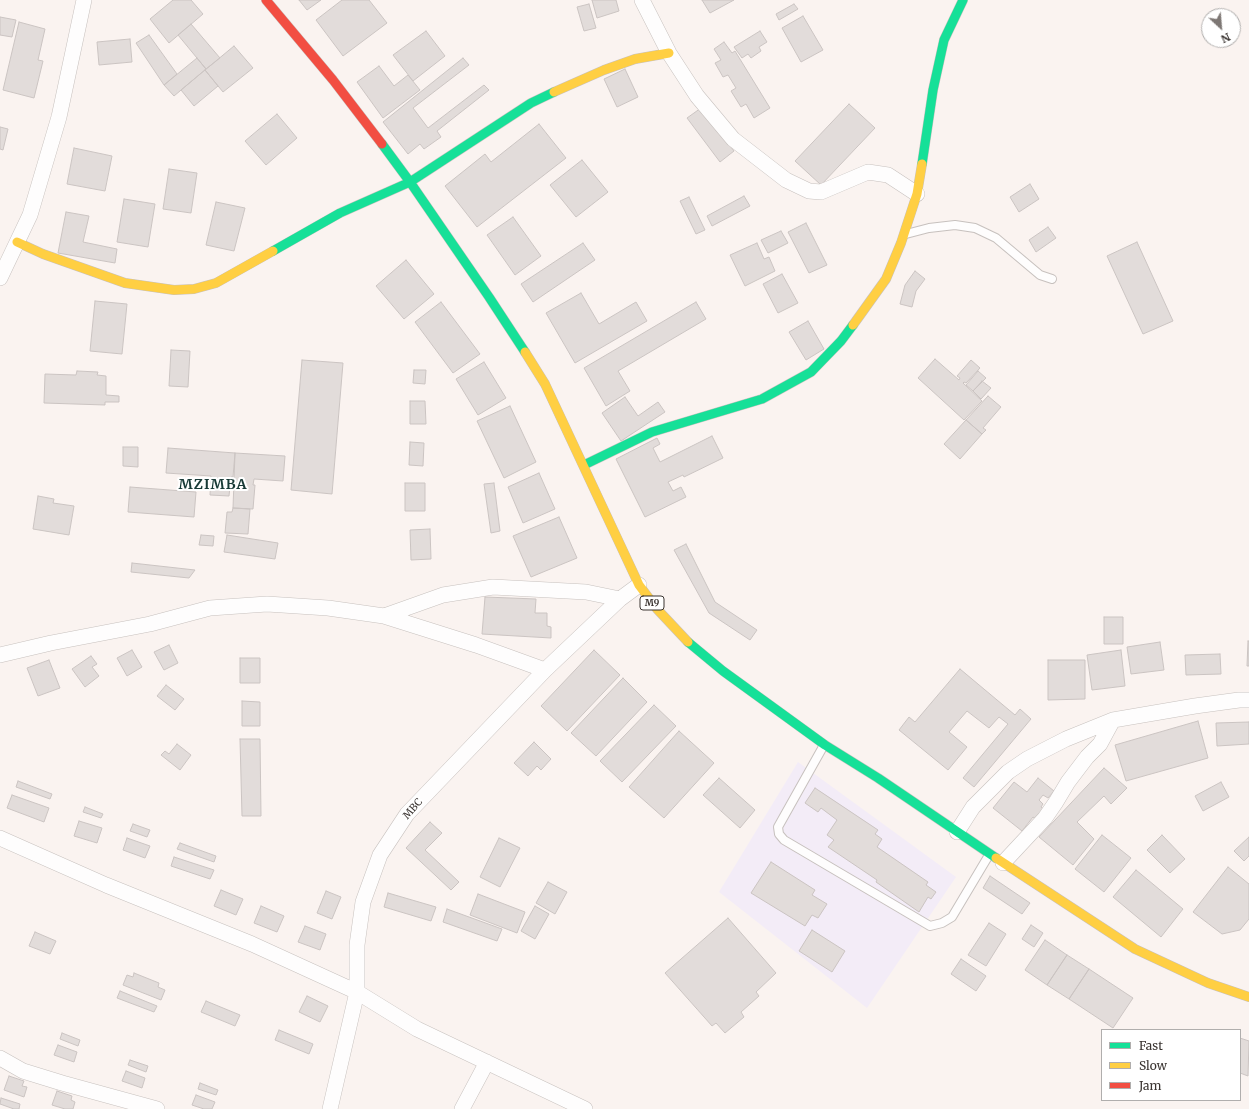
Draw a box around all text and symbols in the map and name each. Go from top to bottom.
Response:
north arrow [1201,8,1241,48]
text: N [1219,30,1233,46]
district label: MZIMBA [179,477,247,493]
road number: M9 [640,596,664,610]
street label: MBC [401,796,425,822]
legend [1101,1029,1241,1101]
text: Fast [1139,1038,1163,1053]
text: Slow [1139,1058,1167,1073]
text: Jam [1139,1078,1161,1093]

